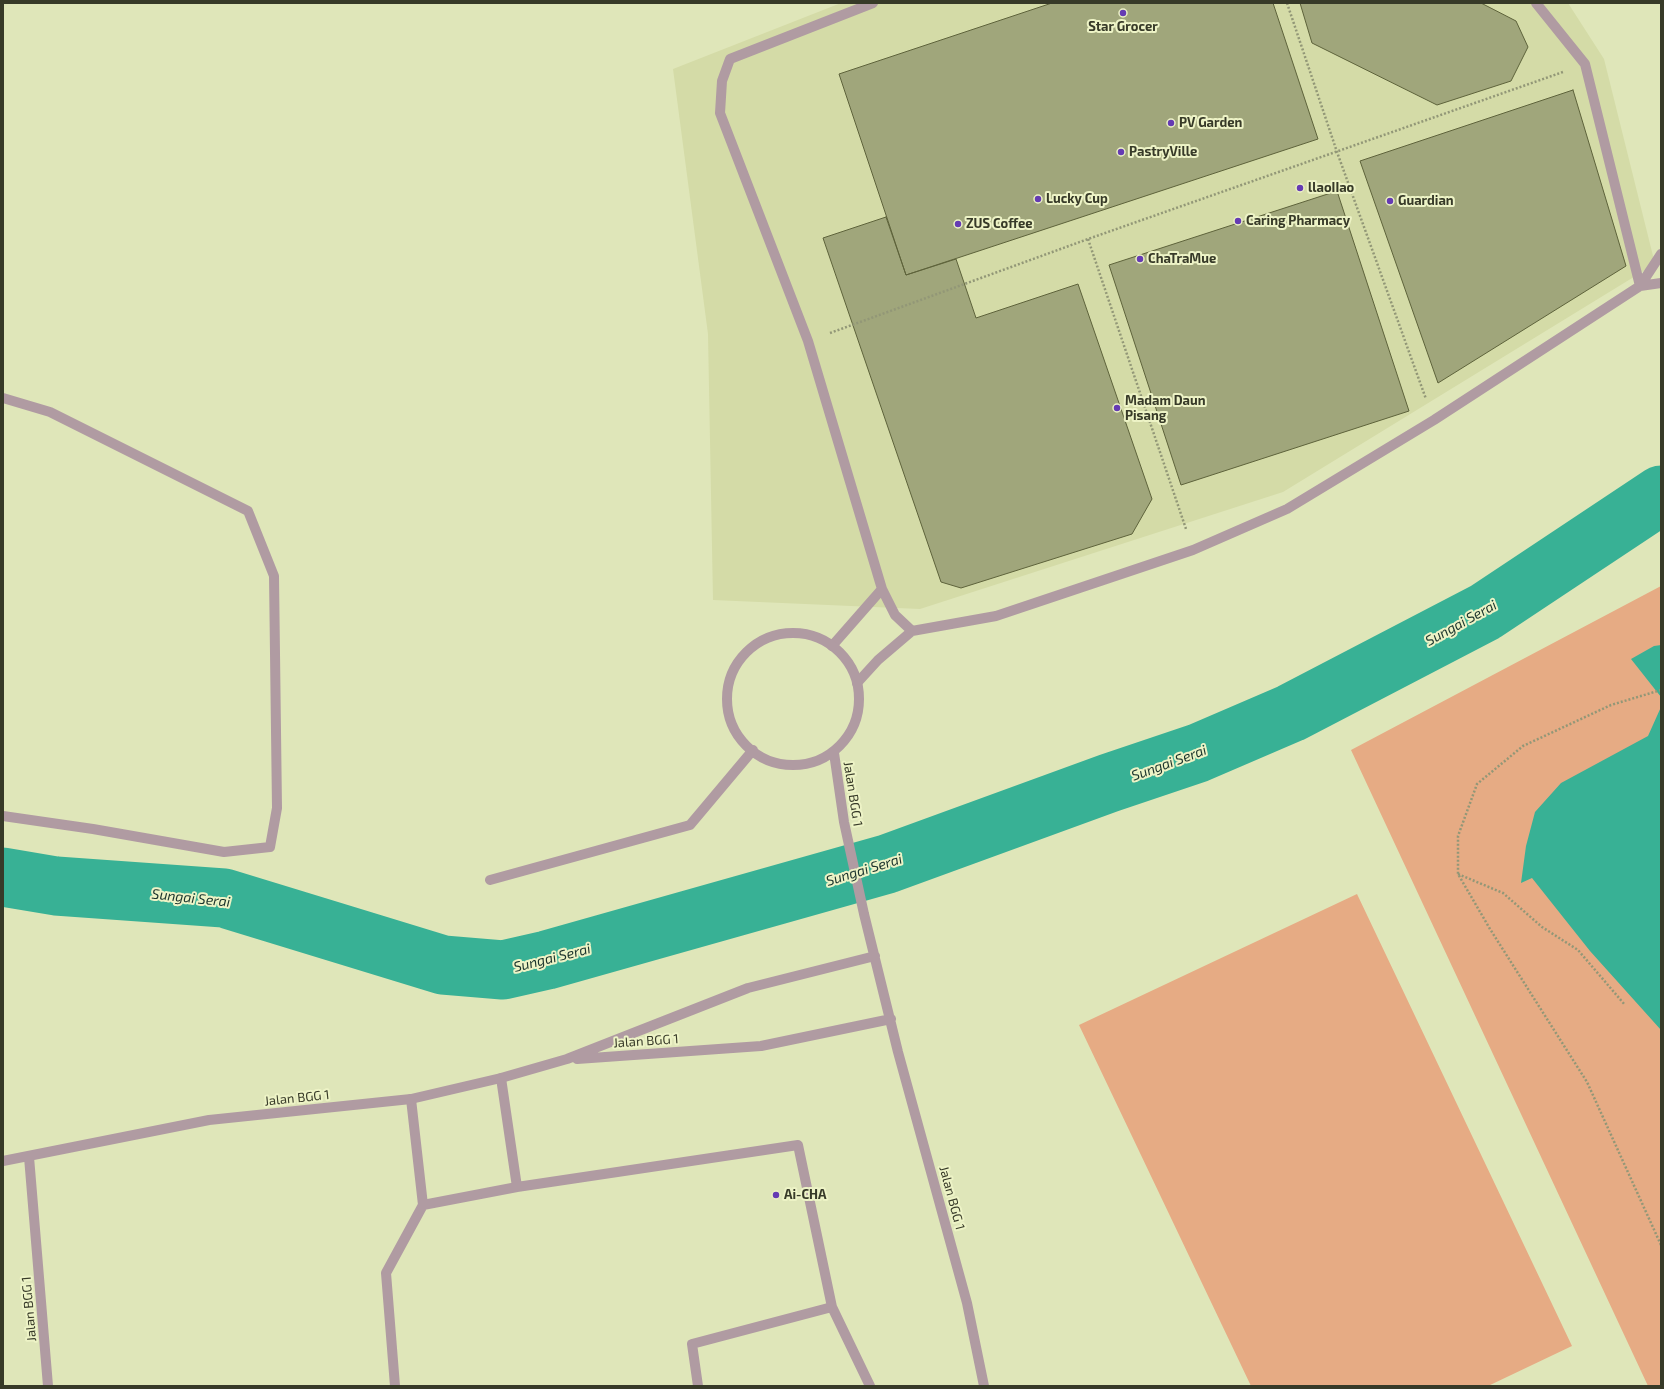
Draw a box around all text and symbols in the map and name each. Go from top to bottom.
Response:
marker: Star Grocer [1118,8,1128,18]
place label: Star Grocer [1088,19,1158,35]
place label: PV Garden [1179,115,1242,131]
marker: PV Garden [1166,118,1176,128]
place label: PastryVille [1129,144,1197,160]
marker: PastryVille [1116,147,1126,157]
place label: llaoIIao [1308,180,1354,196]
marker: llaoIIao [1295,183,1305,193]
place label: Lucky Cup [1046,191,1108,207]
place label: Guardian [1398,193,1454,209]
marker: Lucky Cup [1033,194,1043,204]
marker: Guardian [1385,196,1395,206]
place label: Caring Pharmacy [1246,213,1350,229]
place label: ZUS Coffee [966,216,1033,232]
marker: Caring Pharmacy [1233,216,1243,226]
marker: ZUS Coffee [953,219,963,229]
place label: ChaTraMue [1148,251,1216,267]
marker: ChaTraMue [1135,254,1145,264]
place label: Madam Daun Pisang [1125,393,1206,424]
marker: Madam Daun Pisang [1112,403,1122,413]
water label: Sungai Serai [1422,597,1500,649]
water label: Sungai Serai [1129,742,1209,784]
street label: Jalan BGG 1 [840,760,866,828]
water label: Sungai Serai [824,850,904,890]
water label: Sungai Serai [151,886,231,910]
water label: Sungai Serai [512,940,592,976]
street label: Jalan BGG 1 [613,1031,679,1051]
street label: Jalan BGG 1 [264,1087,330,1109]
street label: Jalan BGG 1 [936,1164,968,1232]
place label: Ai-CHA [784,1187,827,1203]
marker: Ai-CHA [771,1190,781,1200]
street label: Jalan BGG 1 [18,1276,40,1342]

